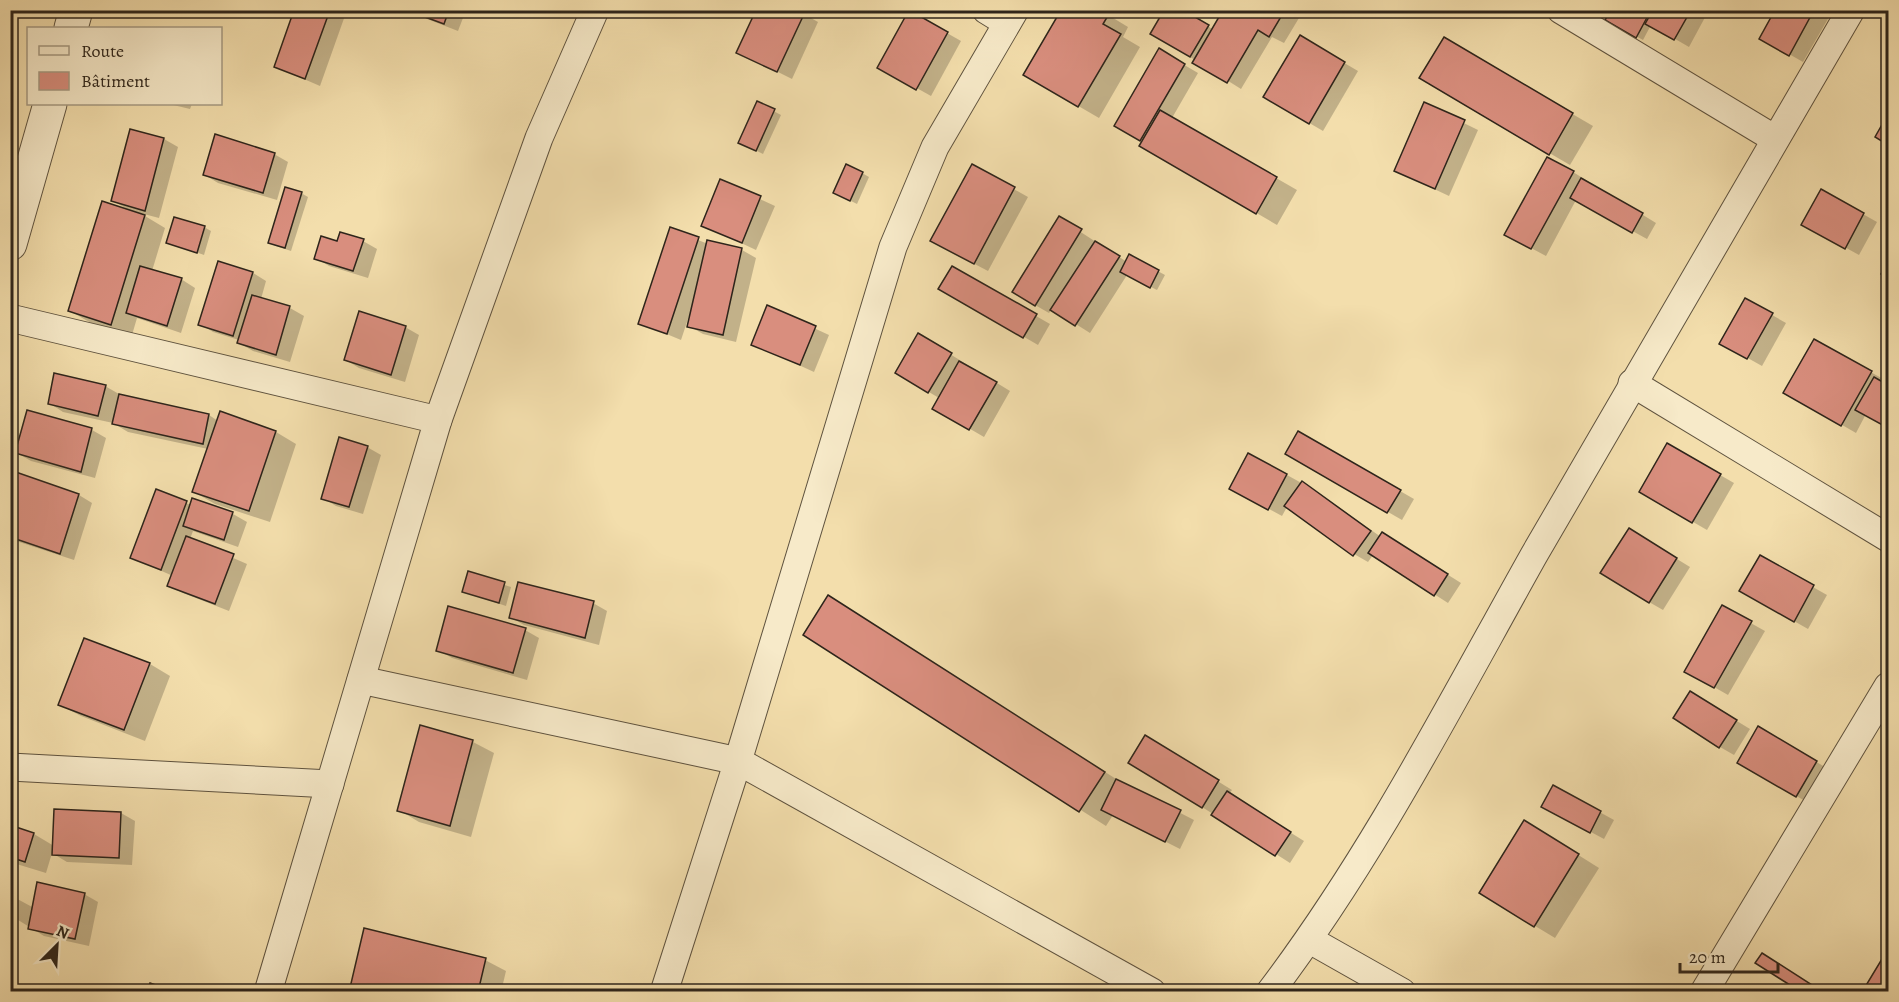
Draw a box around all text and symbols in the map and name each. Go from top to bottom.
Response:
legend [27,27,222,105]
text: Route [81,39,124,63]
text: Bâtiment [81,69,150,93]
north arrow [27,915,87,975]
text: N [53,920,73,945]
scale bar [1680,936,1778,974]
text: 20 m [1689,945,1726,969]

